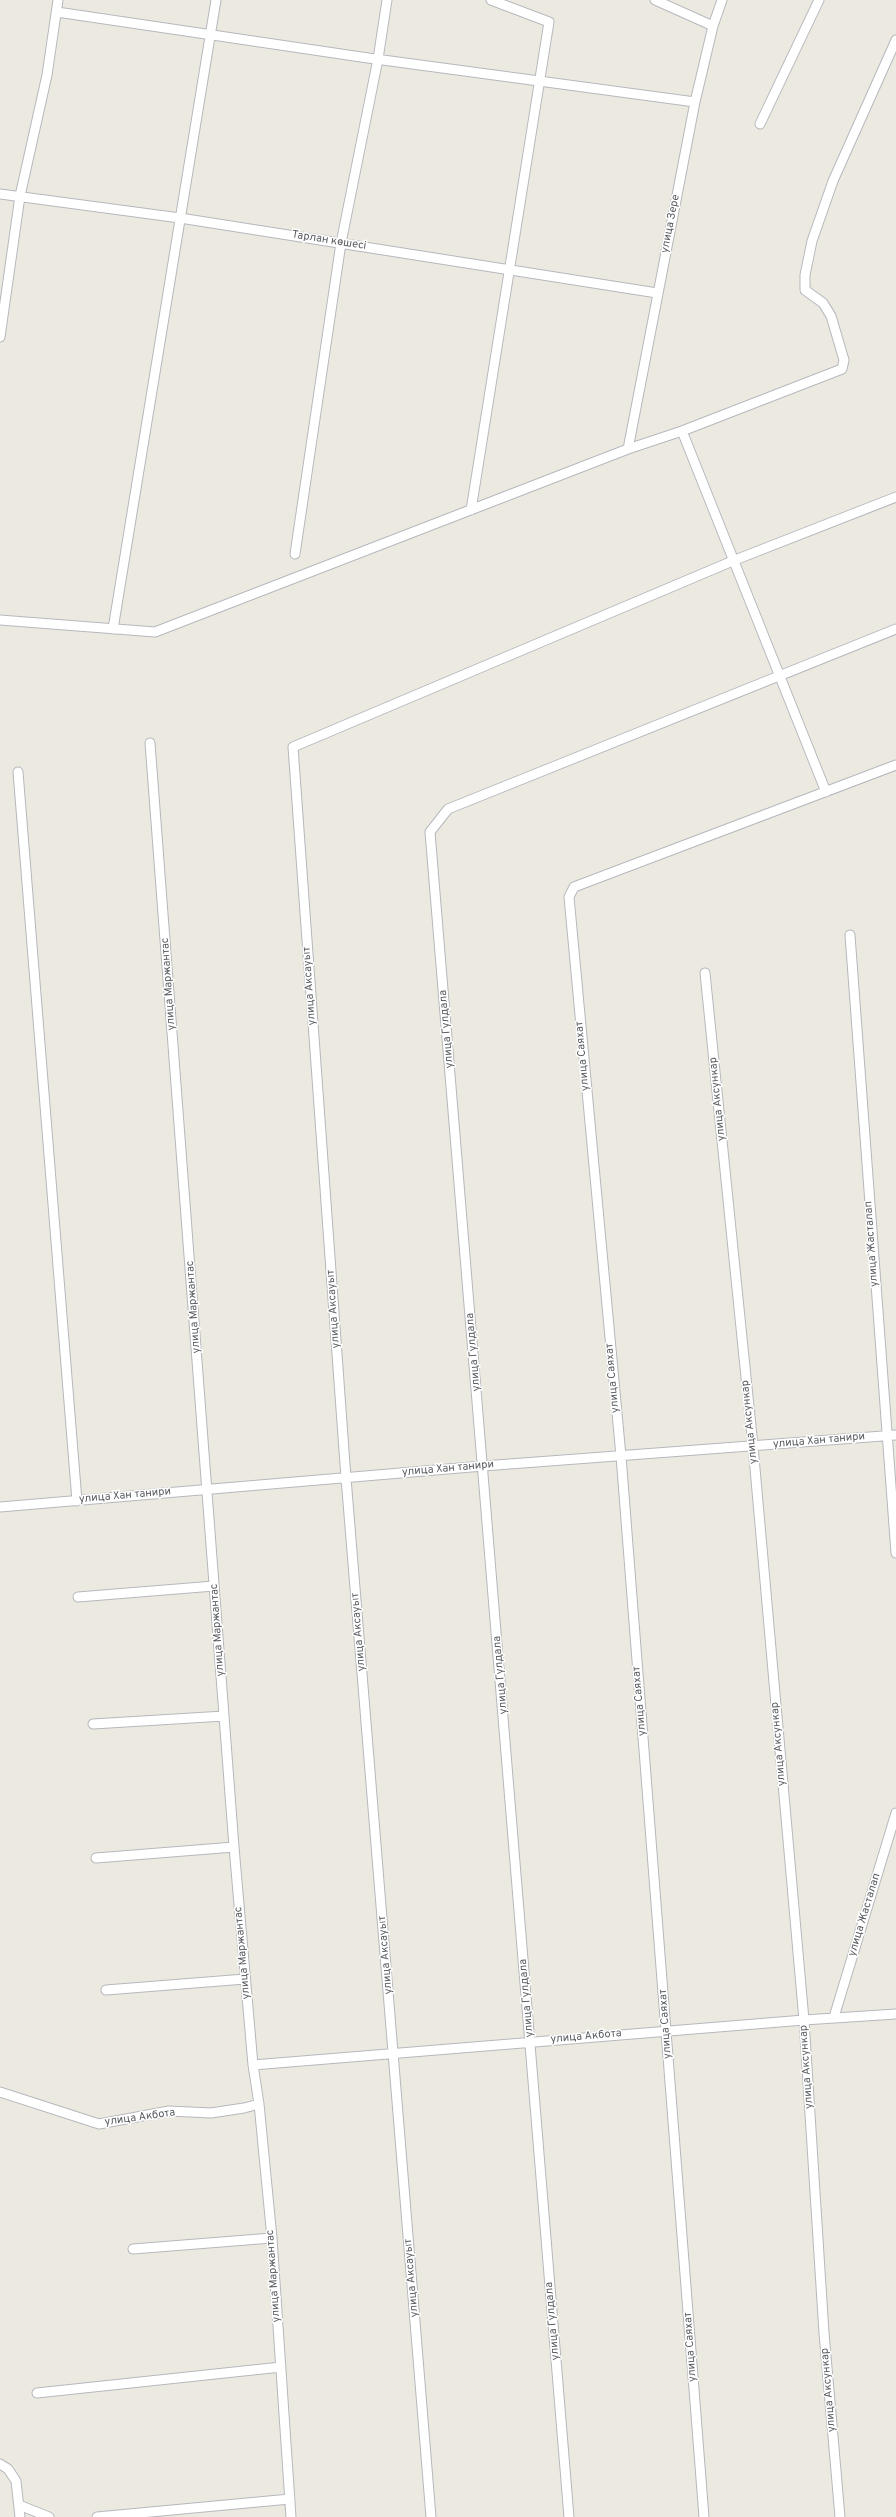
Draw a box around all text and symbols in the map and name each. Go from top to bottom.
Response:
street label: улица Зере [659,194,683,254]
street label: Тарлан көшесі [291,229,367,253]
street label: улица Маржантас [159,937,179,1031]
street label: улица Аксауыт [301,946,319,1026]
street label: улица Гулдала [437,989,457,1069]
street label: улица Саяхат [573,1021,593,1091]
street label: улица Аксункар [707,1056,729,1142]
street label: улица Жасталап [862,1201,882,1287]
street label: улица Маржантас [184,1260,204,1354]
street label: улица Аксауыт [325,1269,343,1349]
street label: улица Гулдала [464,1312,484,1392]
street label: улица Саяхат [603,1343,623,1413]
street label: улица Аксункар [739,1379,761,1465]
street label: улица Хан танири [772,1430,866,1452]
street label: улица Хан танири [401,1458,495,1480]
street label: улица Хан танири [78,1485,172,1507]
street label: улица Маржантас [208,1583,228,1677]
street label: улица Аксауыт [349,1592,369,1672]
street label: улица Гулдала [491,1635,511,1715]
street label: улица Саяхат [630,1666,650,1736]
street label: улица Аксункар [769,1701,789,1787]
street label: улица Жасталап [846,1872,884,1958]
street label: улица Маржантас [232,1906,254,2000]
street label: улица Аксауыт [376,1915,396,1995]
street label: улица Гулдала [517,1958,537,2038]
street label: улица Саяхат [657,1989,675,2059]
street label: улица Аксункар [797,2025,817,2109]
street label: улица Акбота [550,2027,622,2047]
street label: улица Акбота [104,2107,176,2129]
street label: улица Маржантас [264,2229,284,2323]
street label: улица Аксауыт [402,2238,422,2318]
street label: улица Гулдала [543,2281,563,2361]
street label: улица Саяхат [682,2312,700,2382]
street label: улица Аксункар [819,2347,839,2433]

